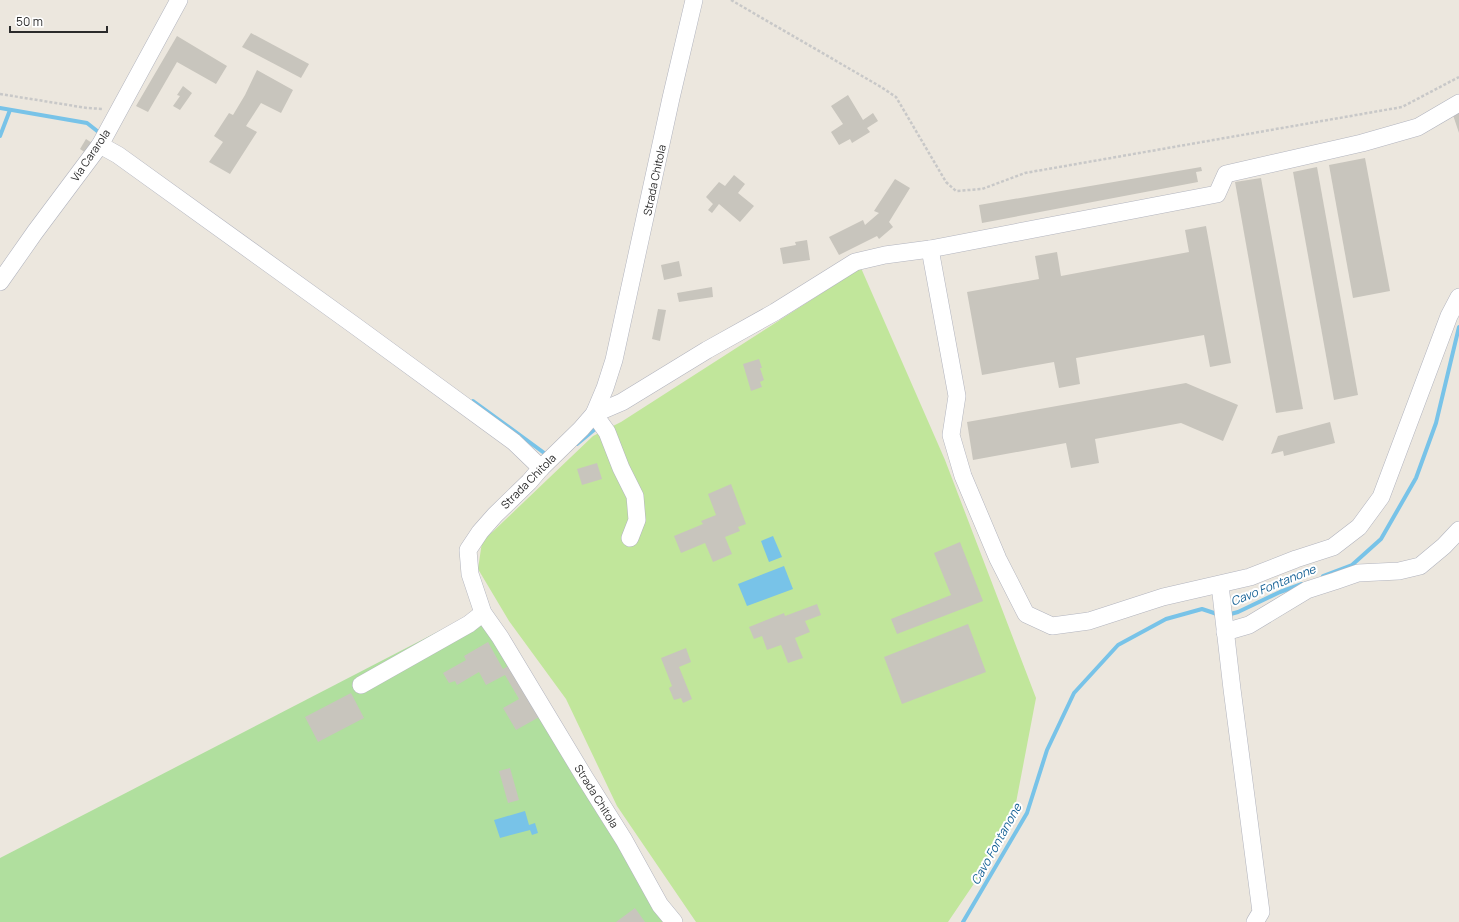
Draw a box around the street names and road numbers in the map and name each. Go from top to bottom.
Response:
street label: Via Cararola [67,126,113,184]
street label: Strada Chitola [639,143,669,217]
street label: Strada Chitola [497,450,559,512]
street label: Strada Chitola [572,761,622,831]

